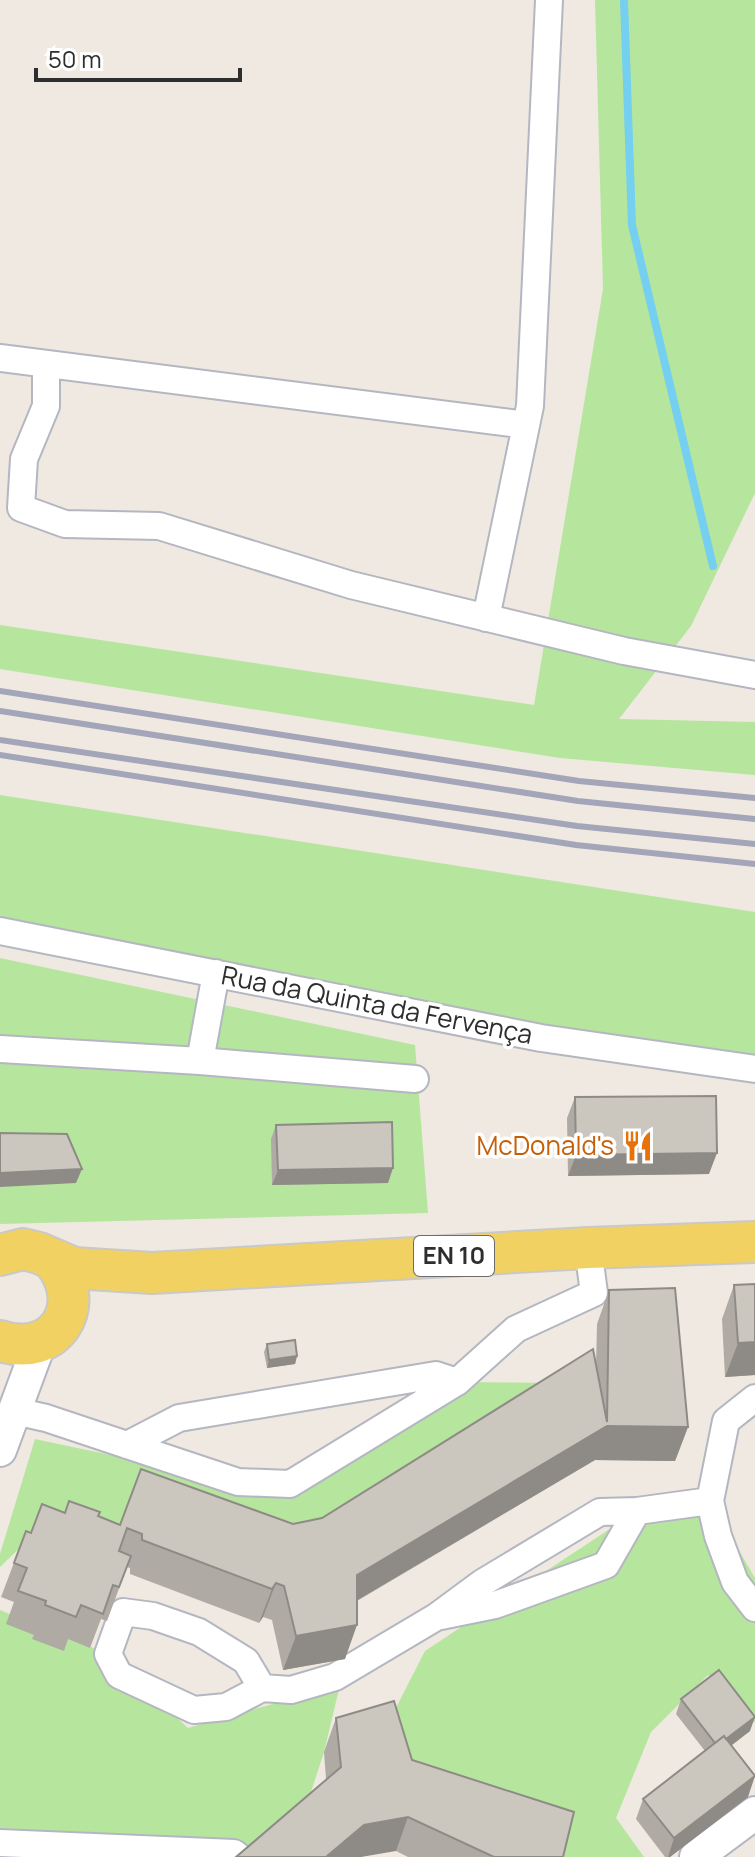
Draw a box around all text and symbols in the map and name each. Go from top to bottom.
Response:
scale bar [36,32,240,82]
text: 50 m [48,42,102,75]
street label: Rua da Quinta da Fervença [219,956,536,1052]
place label: McDonald's [476,1127,614,1163]
restaurant icon: McDonald's [621,1129,655,1163]
road number: EN 10 [414,1236,494,1276]

